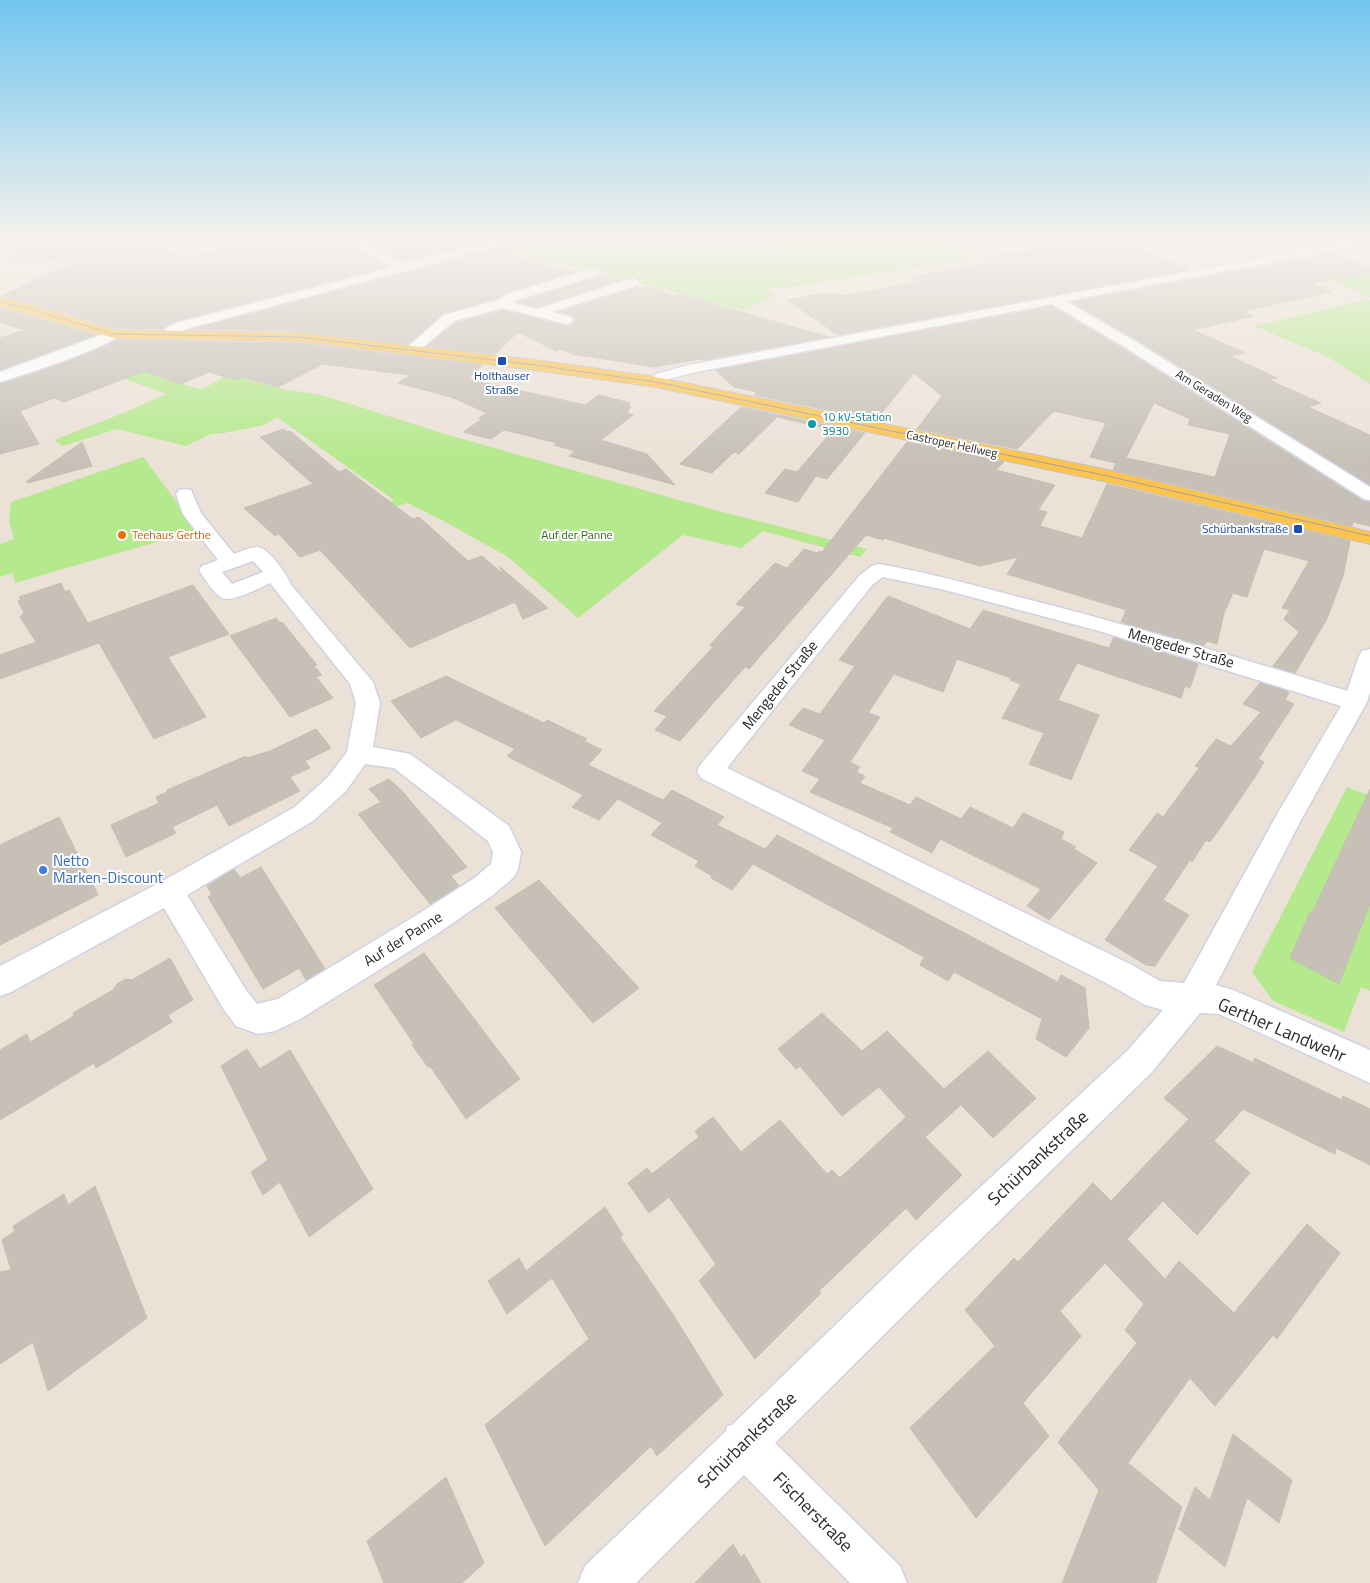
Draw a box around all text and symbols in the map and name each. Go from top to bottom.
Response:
marker: Holthauser Straße [496,355,508,367]
street label: Am Geraden Weg [1172,364,1256,427]
place label: Holthauser Straße [474,366,530,399]
place label: 10 kV-Station 3930 [822,407,892,440]
marker: 10 kV-Station 3930 [806,418,818,430]
street label: Castroper Hellweg [905,425,999,462]
place label: Schürbankstraße [1202,519,1288,538]
marker: Schürbankstraße [1292,523,1304,535]
place label: Teehaus Gerthe [132,525,211,544]
park label: Auf der Panne [541,525,613,544]
marker: Teehaus Gerthe [116,529,128,541]
street label: Mengeder Straße [1125,621,1237,674]
street label: Mengeder Straße [736,635,823,735]
place label: Netto Marken-Discount [53,849,164,889]
marker: Netto Marken-Discount [37,864,49,876]
street label: Auf der Panne [359,905,447,972]
street label: Gerther Landwehr [1214,990,1351,1069]
street label: Schürbankstraße [981,1104,1094,1212]
street label: Schürbankstraße [691,1385,802,1494]
street label: Fischerstraße [767,1465,860,1558]

